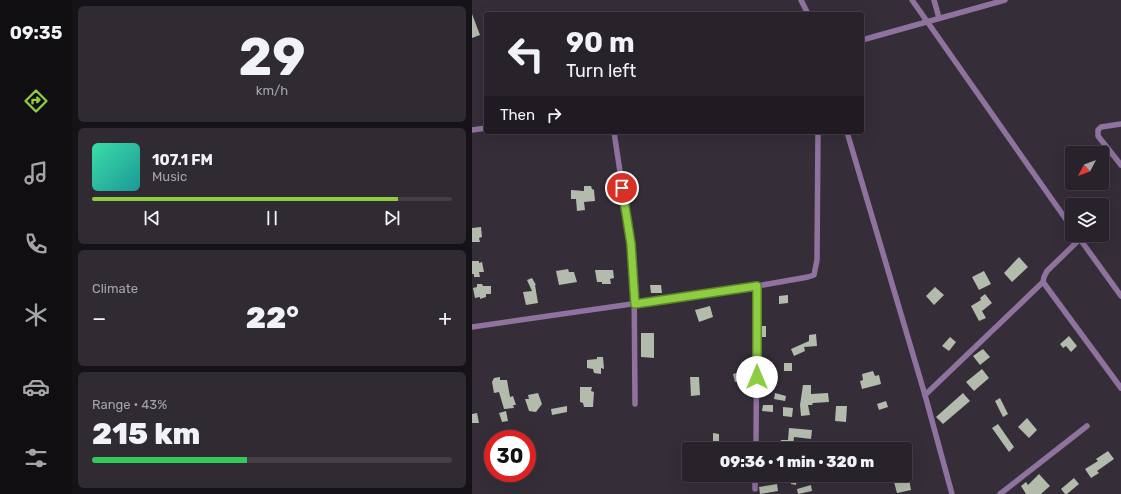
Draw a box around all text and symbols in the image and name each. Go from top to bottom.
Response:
text: 09:35 [10,22,62,44]
text: 29 [238,26,306,88]
text: 90 m [566,26,635,59]
icon: left [500,28,552,80]
text: Turn left [566,60,636,82]
text: km/h [256,83,288,98]
icon: directions [22,87,50,115]
icon: right [543,104,565,126]
text: Then [500,106,535,124]
north arrow [1065,146,1109,190]
map controls [1065,146,1109,242]
text: 107.1 FM [152,151,213,169]
icon: music [22,159,50,187]
text: Music [152,169,187,184]
pin [605,171,639,205]
icon: arrive [611,177,633,199]
button: layers [1065,198,1109,242]
icon: previous [141,207,163,229]
icon: pause [261,207,283,229]
icon: next [381,207,403,229]
icon: phone [22,230,50,258]
text: Climate [92,281,138,296]
text: 22° [246,300,299,336]
icon: climate [22,301,50,329]
text: − [92,305,106,332]
text: + [438,305,452,332]
position arrow [736,356,778,398]
icon: car [22,373,50,401]
text: Range · 43% [92,397,167,412]
text: 215 km [92,416,200,452]
speed limit sign: 30 [484,430,536,482]
icon: filters [22,444,50,472]
text: 09:36 · 1 min · 320 m [720,453,874,471]

